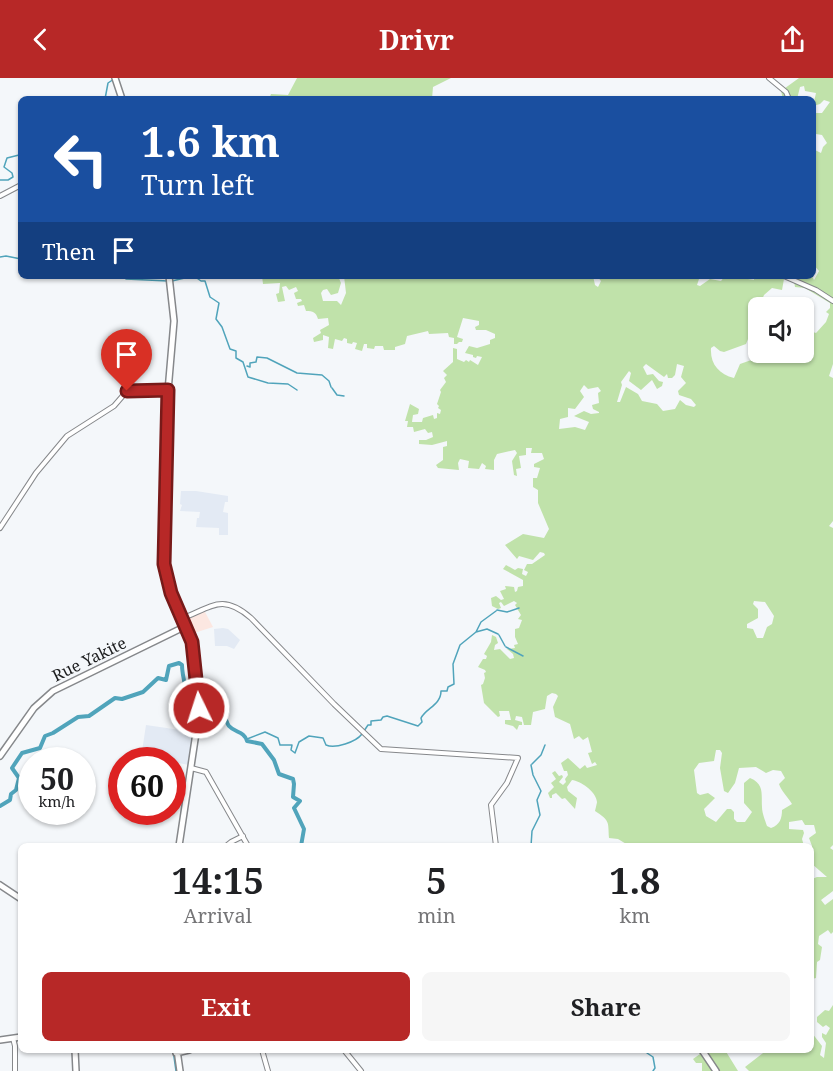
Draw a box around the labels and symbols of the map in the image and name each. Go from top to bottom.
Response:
pin [101,329,152,391]
street label: Rue Yakite [48,632,130,686]
position arrow [167,676,231,740]
speed limit sign: 60 [108,747,186,825]

